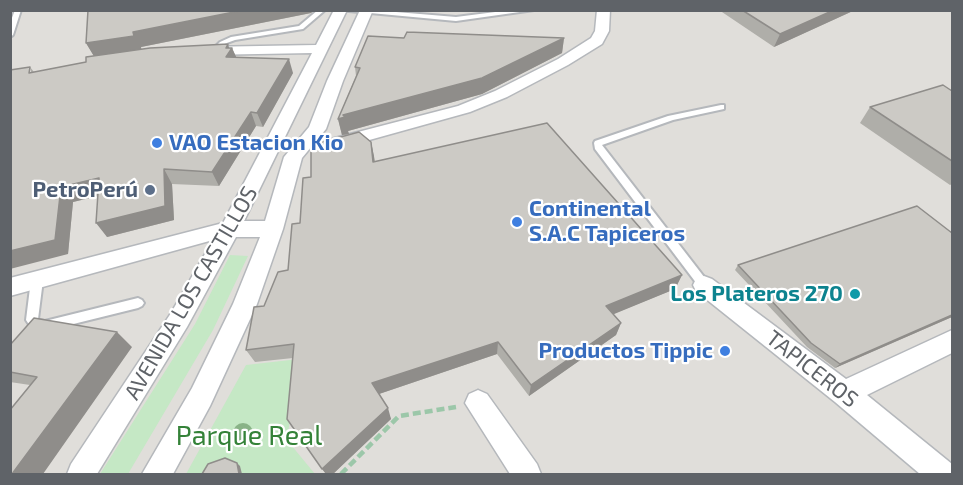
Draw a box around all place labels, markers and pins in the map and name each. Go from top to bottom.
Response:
place label: VAO Estacion Kio [169,130,344,156]
marker: VAO Estacion Kio [150,136,164,150]
place label: PetroPerú [32,177,138,203]
marker: PetroPerú [143,183,157,197]
place label: Continental S.A.C Tapiceros [529,196,685,248]
marker: Continental S.A.C Tapiceros [510,215,524,229]
place label: Los Plateros 270 [670,281,843,307]
marker: Los Plateros 270 [848,287,862,301]
place label: Productos Tippic [538,338,713,364]
marker: Productos Tippic [718,344,732,358]

